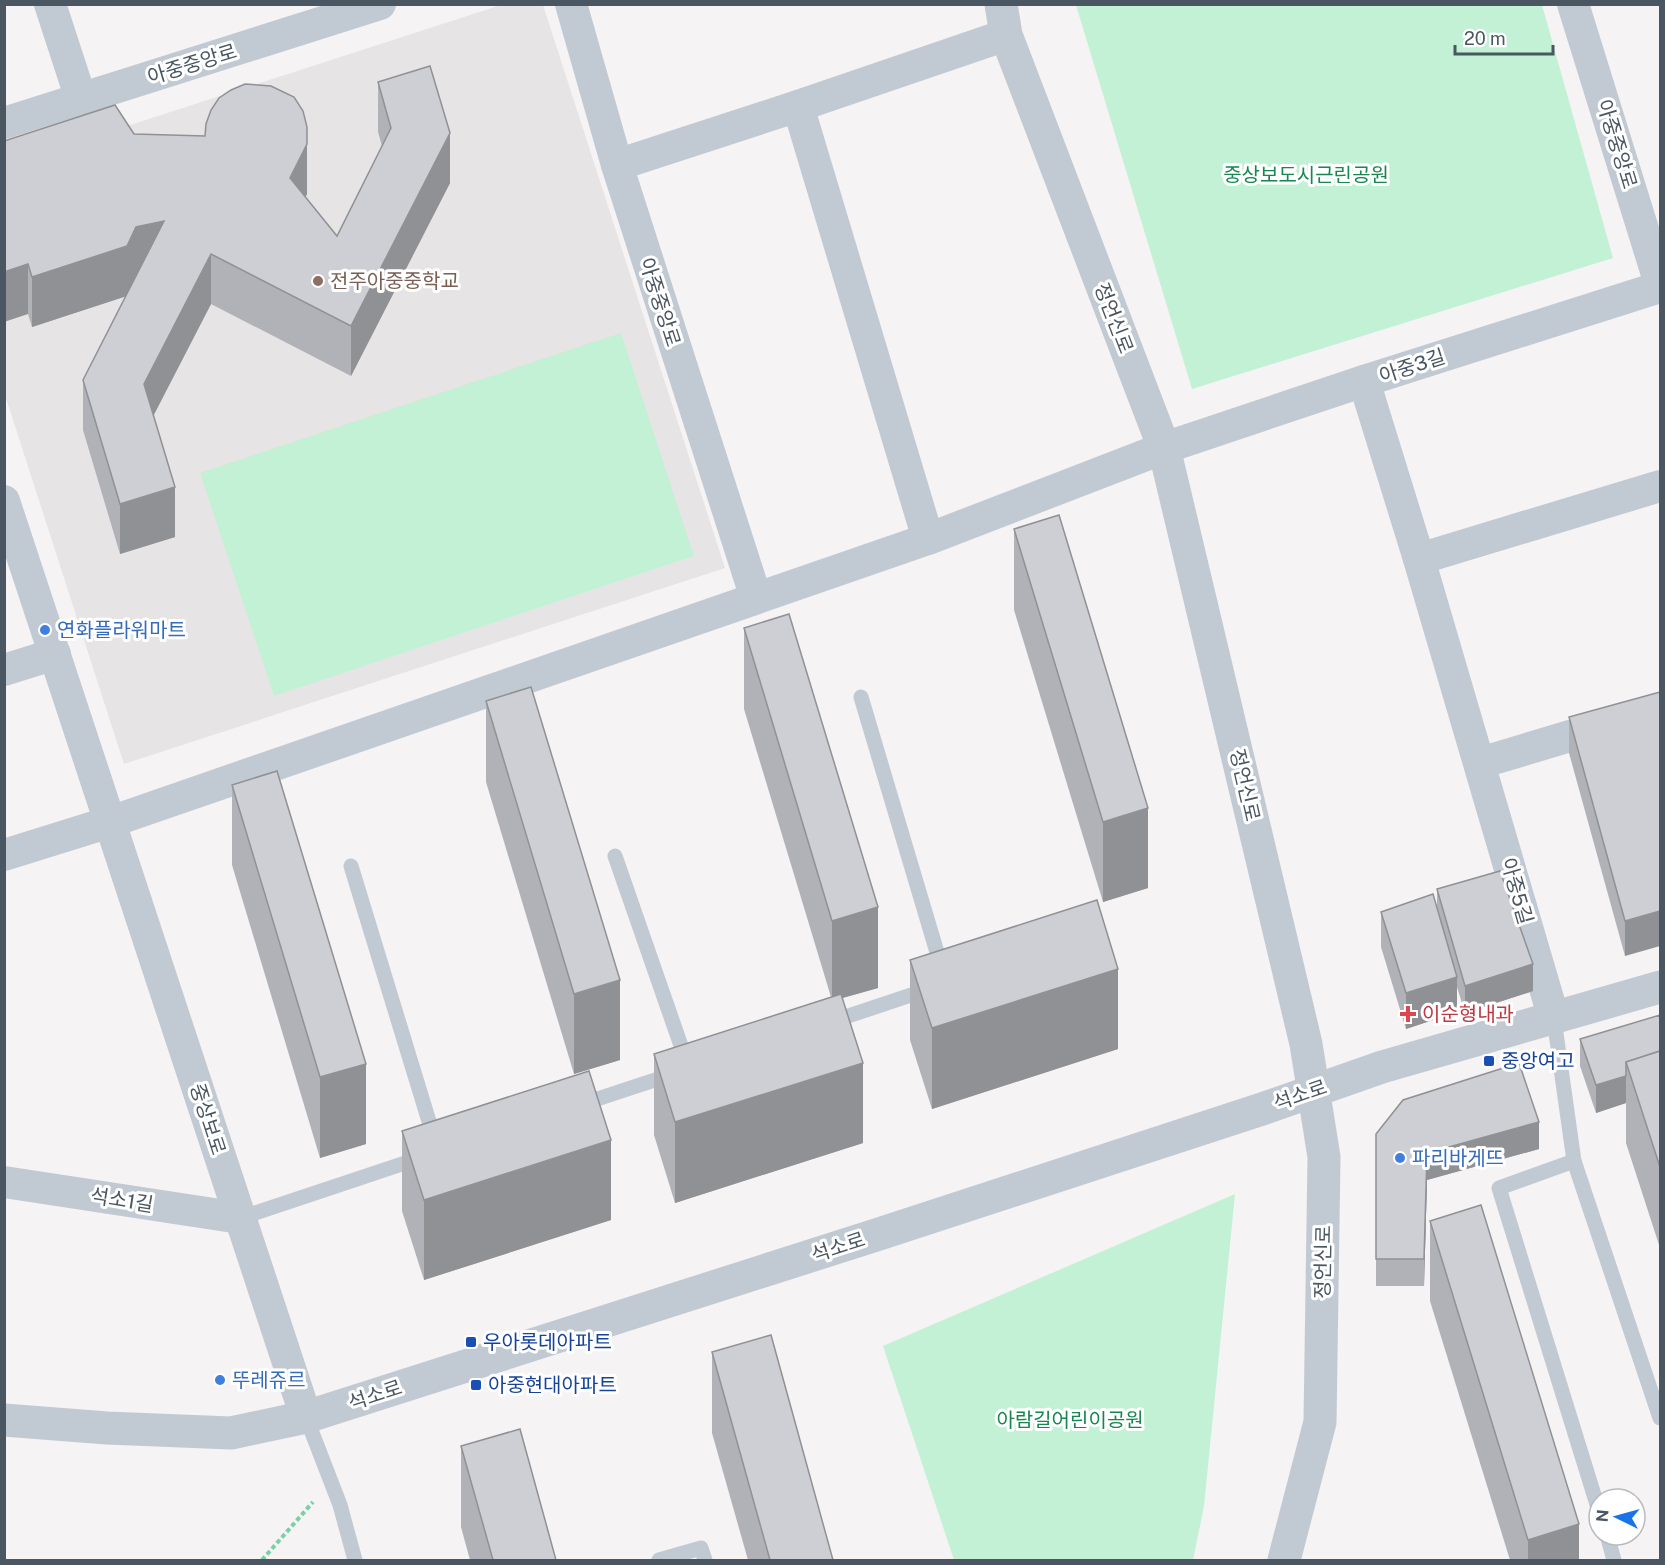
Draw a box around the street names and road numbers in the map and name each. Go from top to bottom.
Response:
street label: 아중중앙로 [145,39,239,89]
street label: 아중중앙로 [1592,97,1642,191]
street label: 아중중앙로 [634,255,686,349]
street label: 정언신로 [1090,279,1138,357]
street label: 아중3길 [1376,344,1448,388]
street label: 정언신로 [1225,746,1265,824]
street label: 아중5길 [1496,855,1538,927]
street label: 석소로 [1270,1075,1330,1115]
street label: 중상보로 [185,1080,231,1158]
street label: 석소1길 [89,1183,155,1217]
street label: 정언신로 [1310,1225,1336,1299]
street label: 석소로 [808,1227,868,1267]
street label: 석소로 [345,1375,405,1415]

